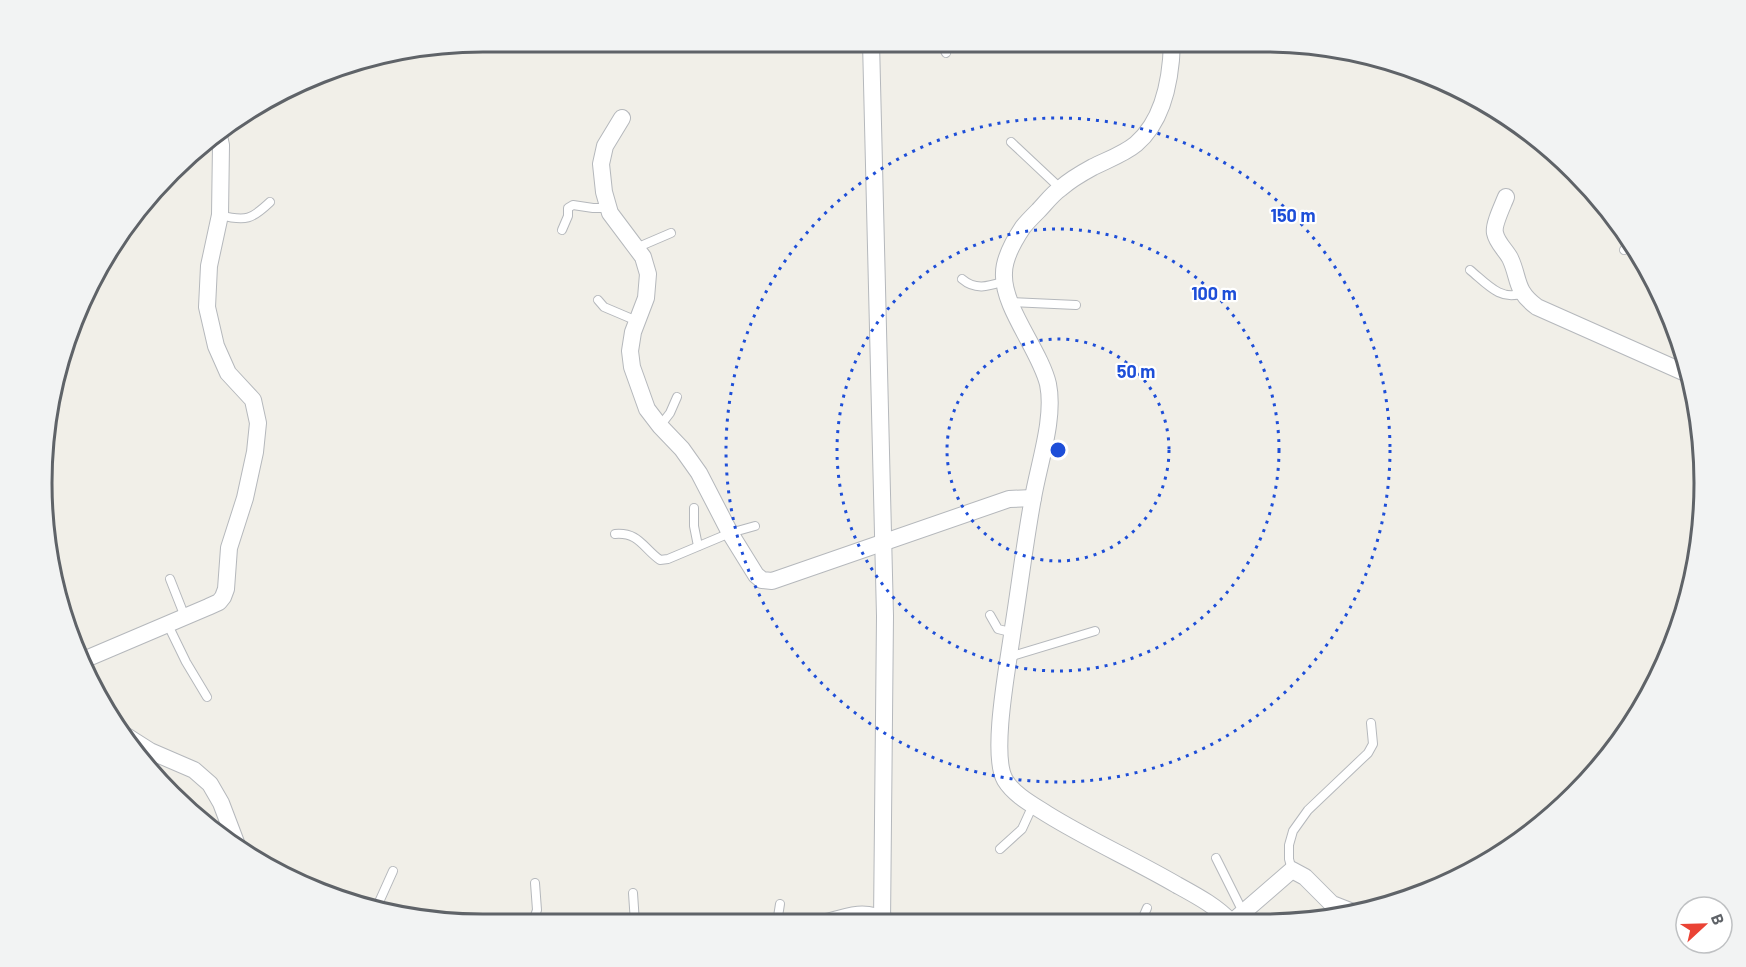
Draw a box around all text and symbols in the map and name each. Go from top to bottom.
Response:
text: 150 m [1271,204,1315,226]
text: 100 m [1191,282,1237,304]
text: 50 m [1117,360,1155,382]
centre of rings [1048,440,1068,460]
north arrow [1674,895,1734,955]
text: B [1708,911,1729,927]

